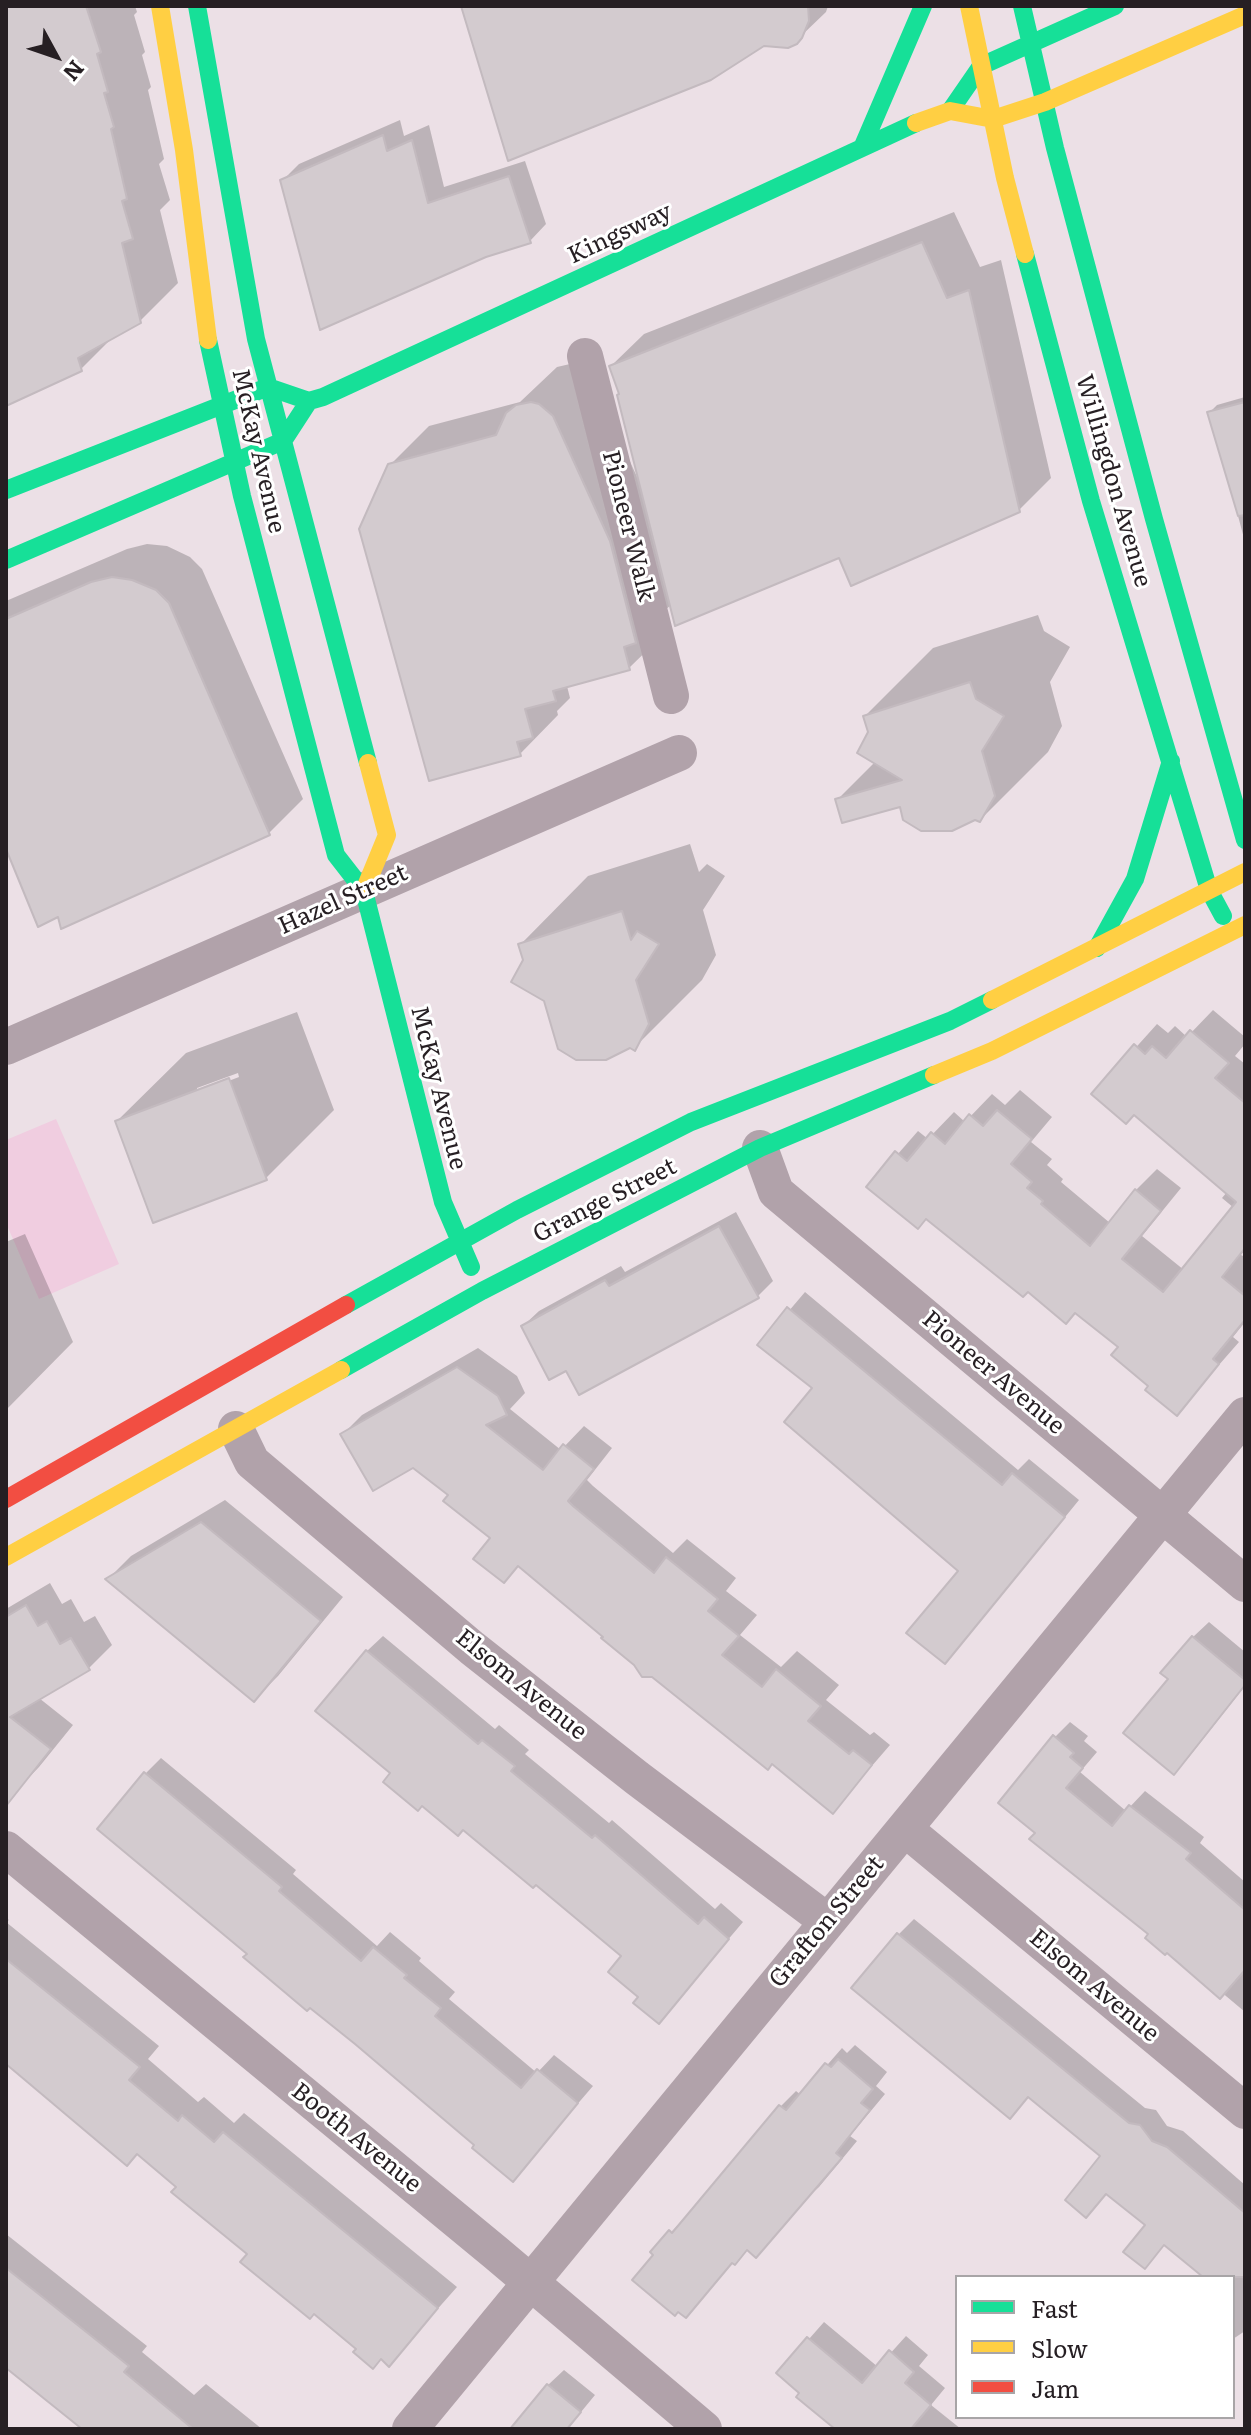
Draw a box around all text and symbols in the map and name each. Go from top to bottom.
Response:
north arrow [16,16,96,96]
text: N [56,54,93,89]
street label: Kingsway [563,197,677,271]
street label: McKay Avenue [225,366,291,536]
street label: Willingdon Avenue [1069,371,1157,591]
street label: Pioneer Walk [595,448,661,604]
street label: Hazel Street [274,859,412,941]
street label: McKay Avenue [404,1003,472,1173]
street label: Grange Street [529,1153,681,1249]
street label: Pioneer Avenue [916,1305,1070,1441]
street label: Elsom Avenue [450,1623,592,1747]
street label: Grafton Street [764,1850,890,1994]
street label: Elsom Avenue [1023,1923,1165,2049]
street label: Booth Avenue [285,2077,427,2199]
legend [955,2275,1235,2419]
text: Fast [1031,2290,1078,2325]
text: Slow [1031,2330,1088,2365]
text: Jam [1031,2370,1079,2405]

